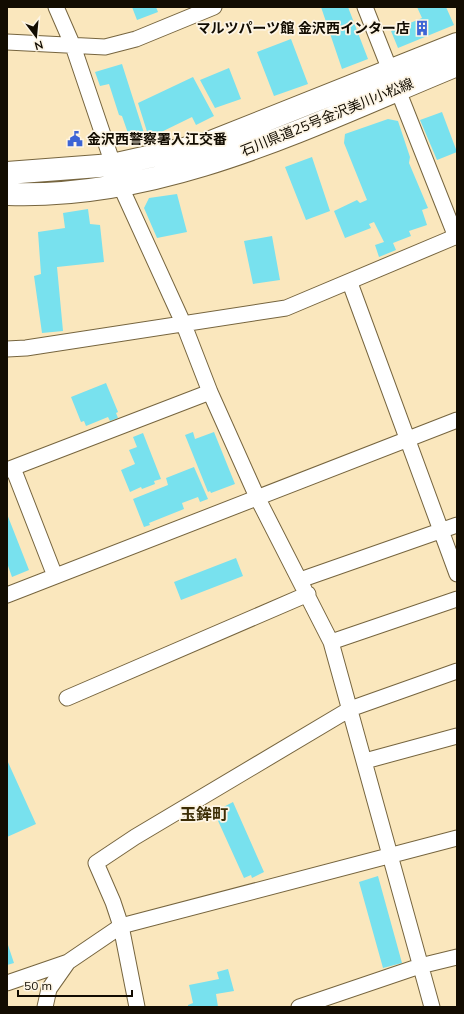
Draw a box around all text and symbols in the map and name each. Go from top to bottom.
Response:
north arrow [16,16,56,56]
place label: マルツパーツ館 金沢西インター店 [196,19,410,37]
building icon: マルツパーツ館 金沢西インター店 [413,19,431,37]
text: N [33,38,45,53]
street label: 石川県道25号金沢美川小松線 [238,74,416,160]
public building icon: 金沢西警察署入江交番 [66,130,84,148]
place label: 金沢西警察署入江交番 [87,130,227,148]
district label: 玉鉾町 [180,804,228,824]
scale bar [18,972,132,998]
text: 50 m [24,978,52,993]

